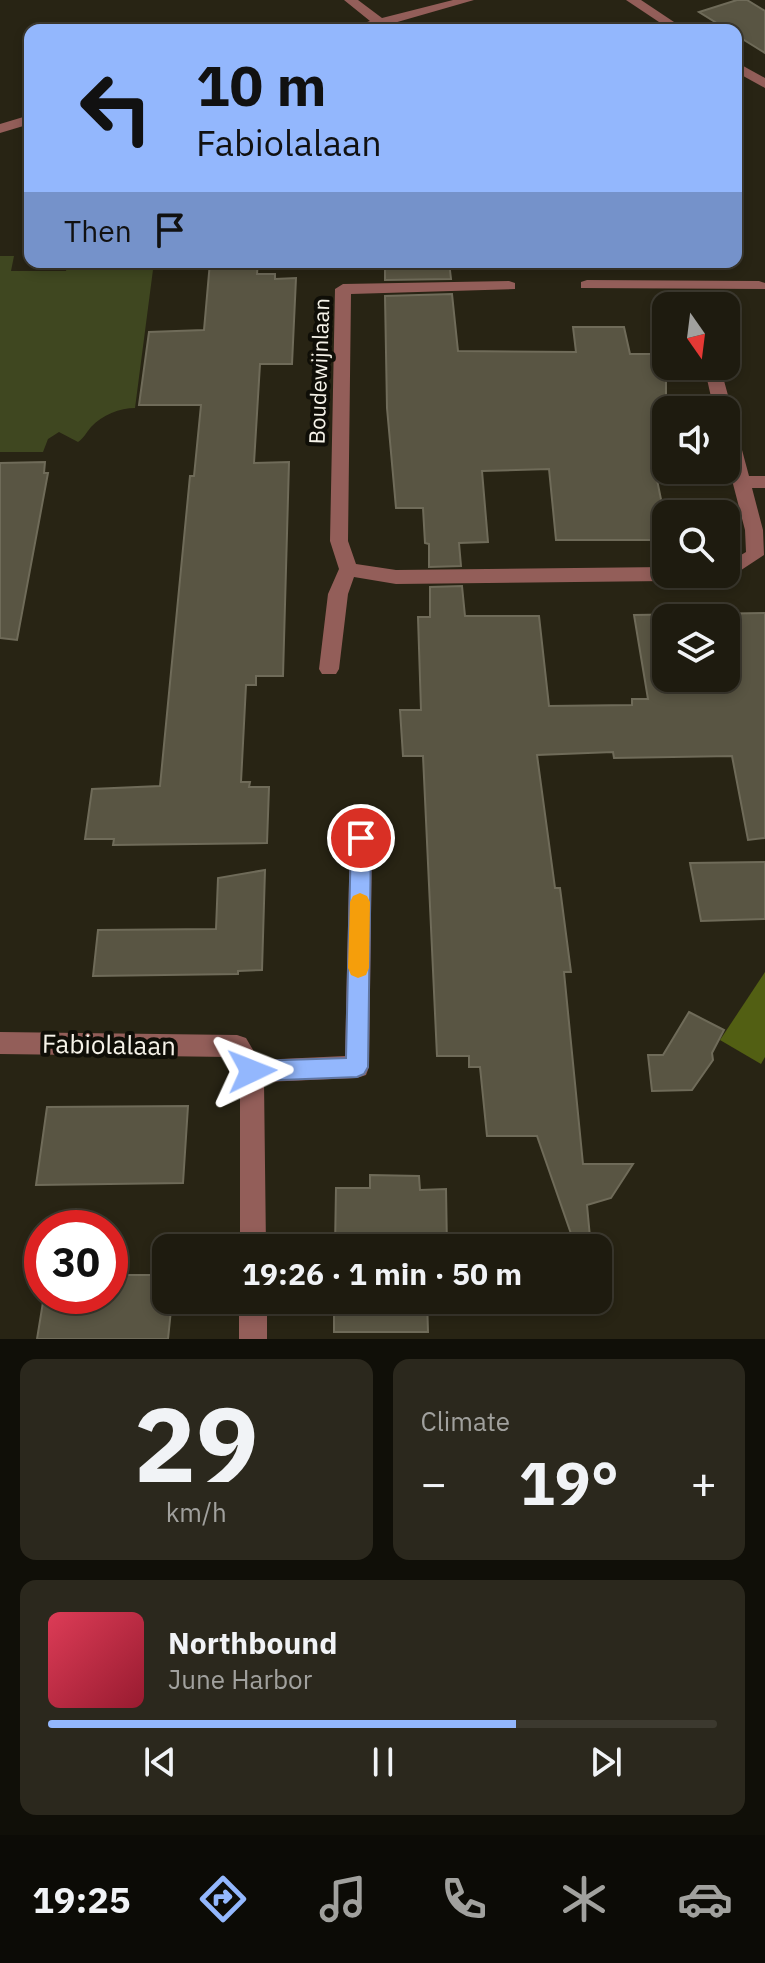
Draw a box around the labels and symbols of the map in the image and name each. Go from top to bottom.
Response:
north arrow [652,292,740,380]
street label: Boudewijnlaan [301,297,336,445]
pin [327,804,395,872]
street label: Fabiolalaan [42,1026,176,1062]
position arrow [210,1029,294,1113]
speed limit sign: 30 [24,1210,128,1314]

